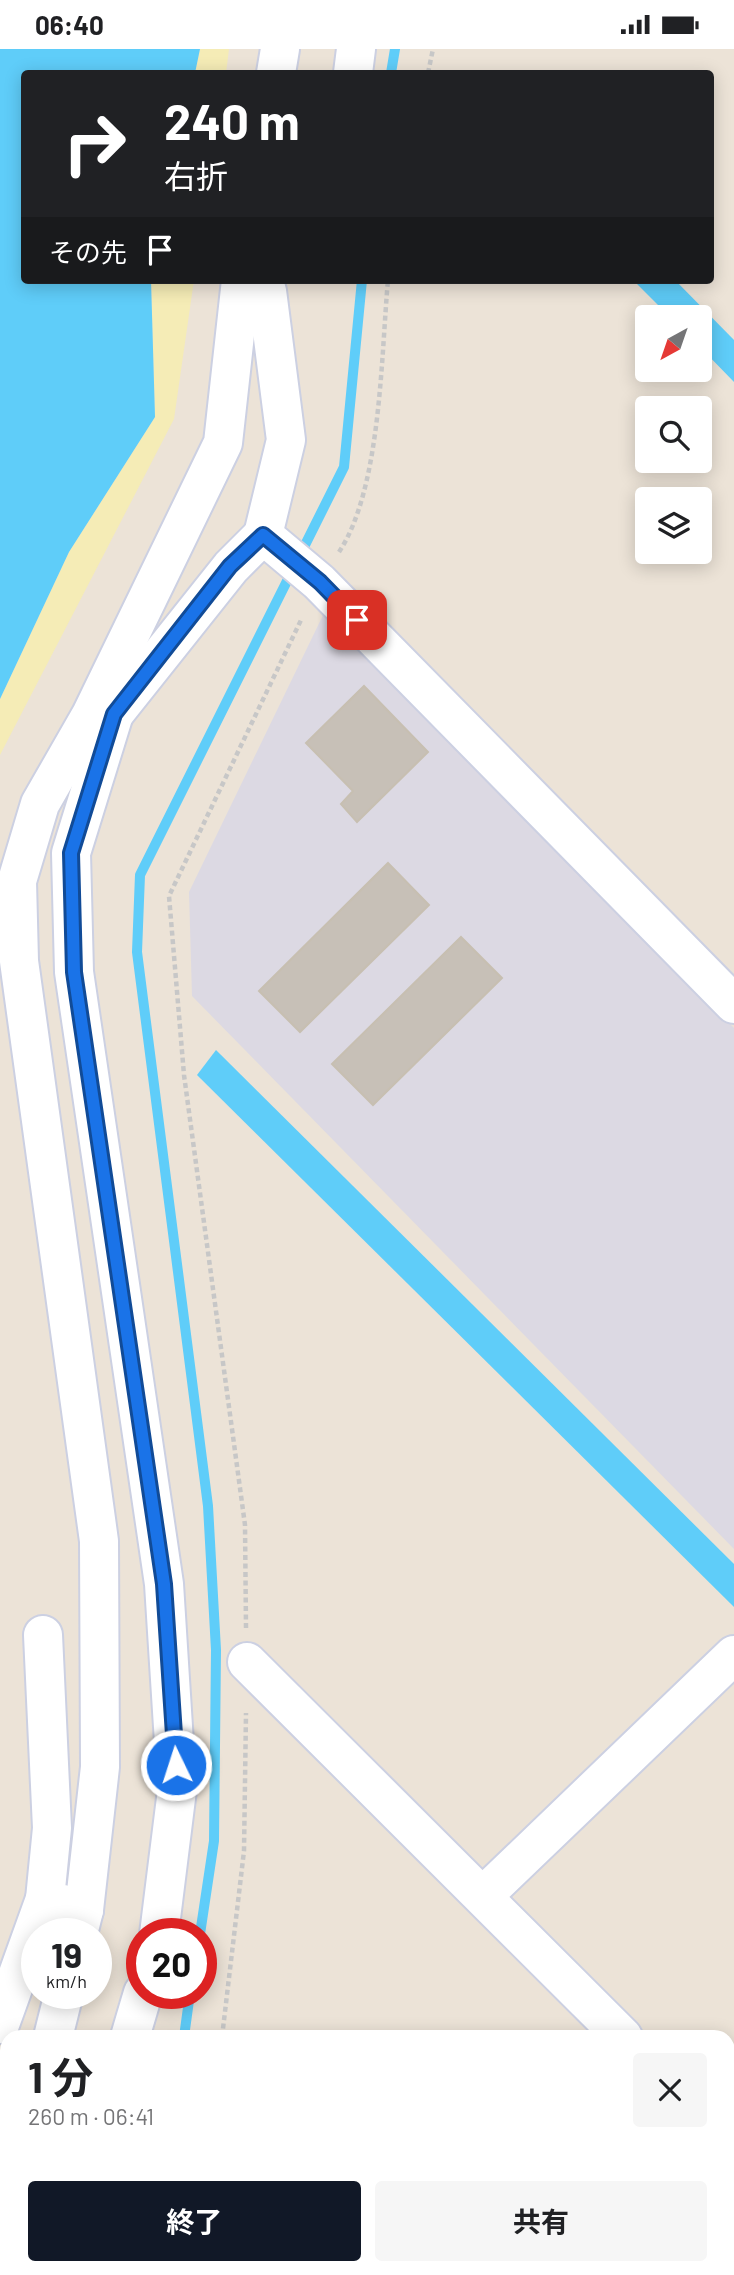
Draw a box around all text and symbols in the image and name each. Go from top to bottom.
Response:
text: 06:40 [35,9,104,40]
text: 240 m [164,91,300,150]
icon: right [49,98,140,189]
text: 右折 [164,156,228,194]
icon: arrive [141,231,179,269]
text: その先 [49,236,127,267]
north arrow [635,305,712,381]
map controls [635,305,712,564]
button: search [635,396,712,473]
button: layers [635,487,712,564]
pin [327,590,387,650]
icon: arrive [338,601,376,639]
position arrow [139,1728,213,1802]
speed limit sign: 20 [126,1918,217,2009]
text: 19 [51,1933,82,1975]
text: km/h [46,1970,87,1992]
text: 1 分 [28,2051,93,2101]
button: close [633,2053,707,2127]
text: 260 m · 06:41 [28,2102,154,2130]
button: 終了 [28,2181,361,2261]
button: 共有 [375,2181,707,2261]

